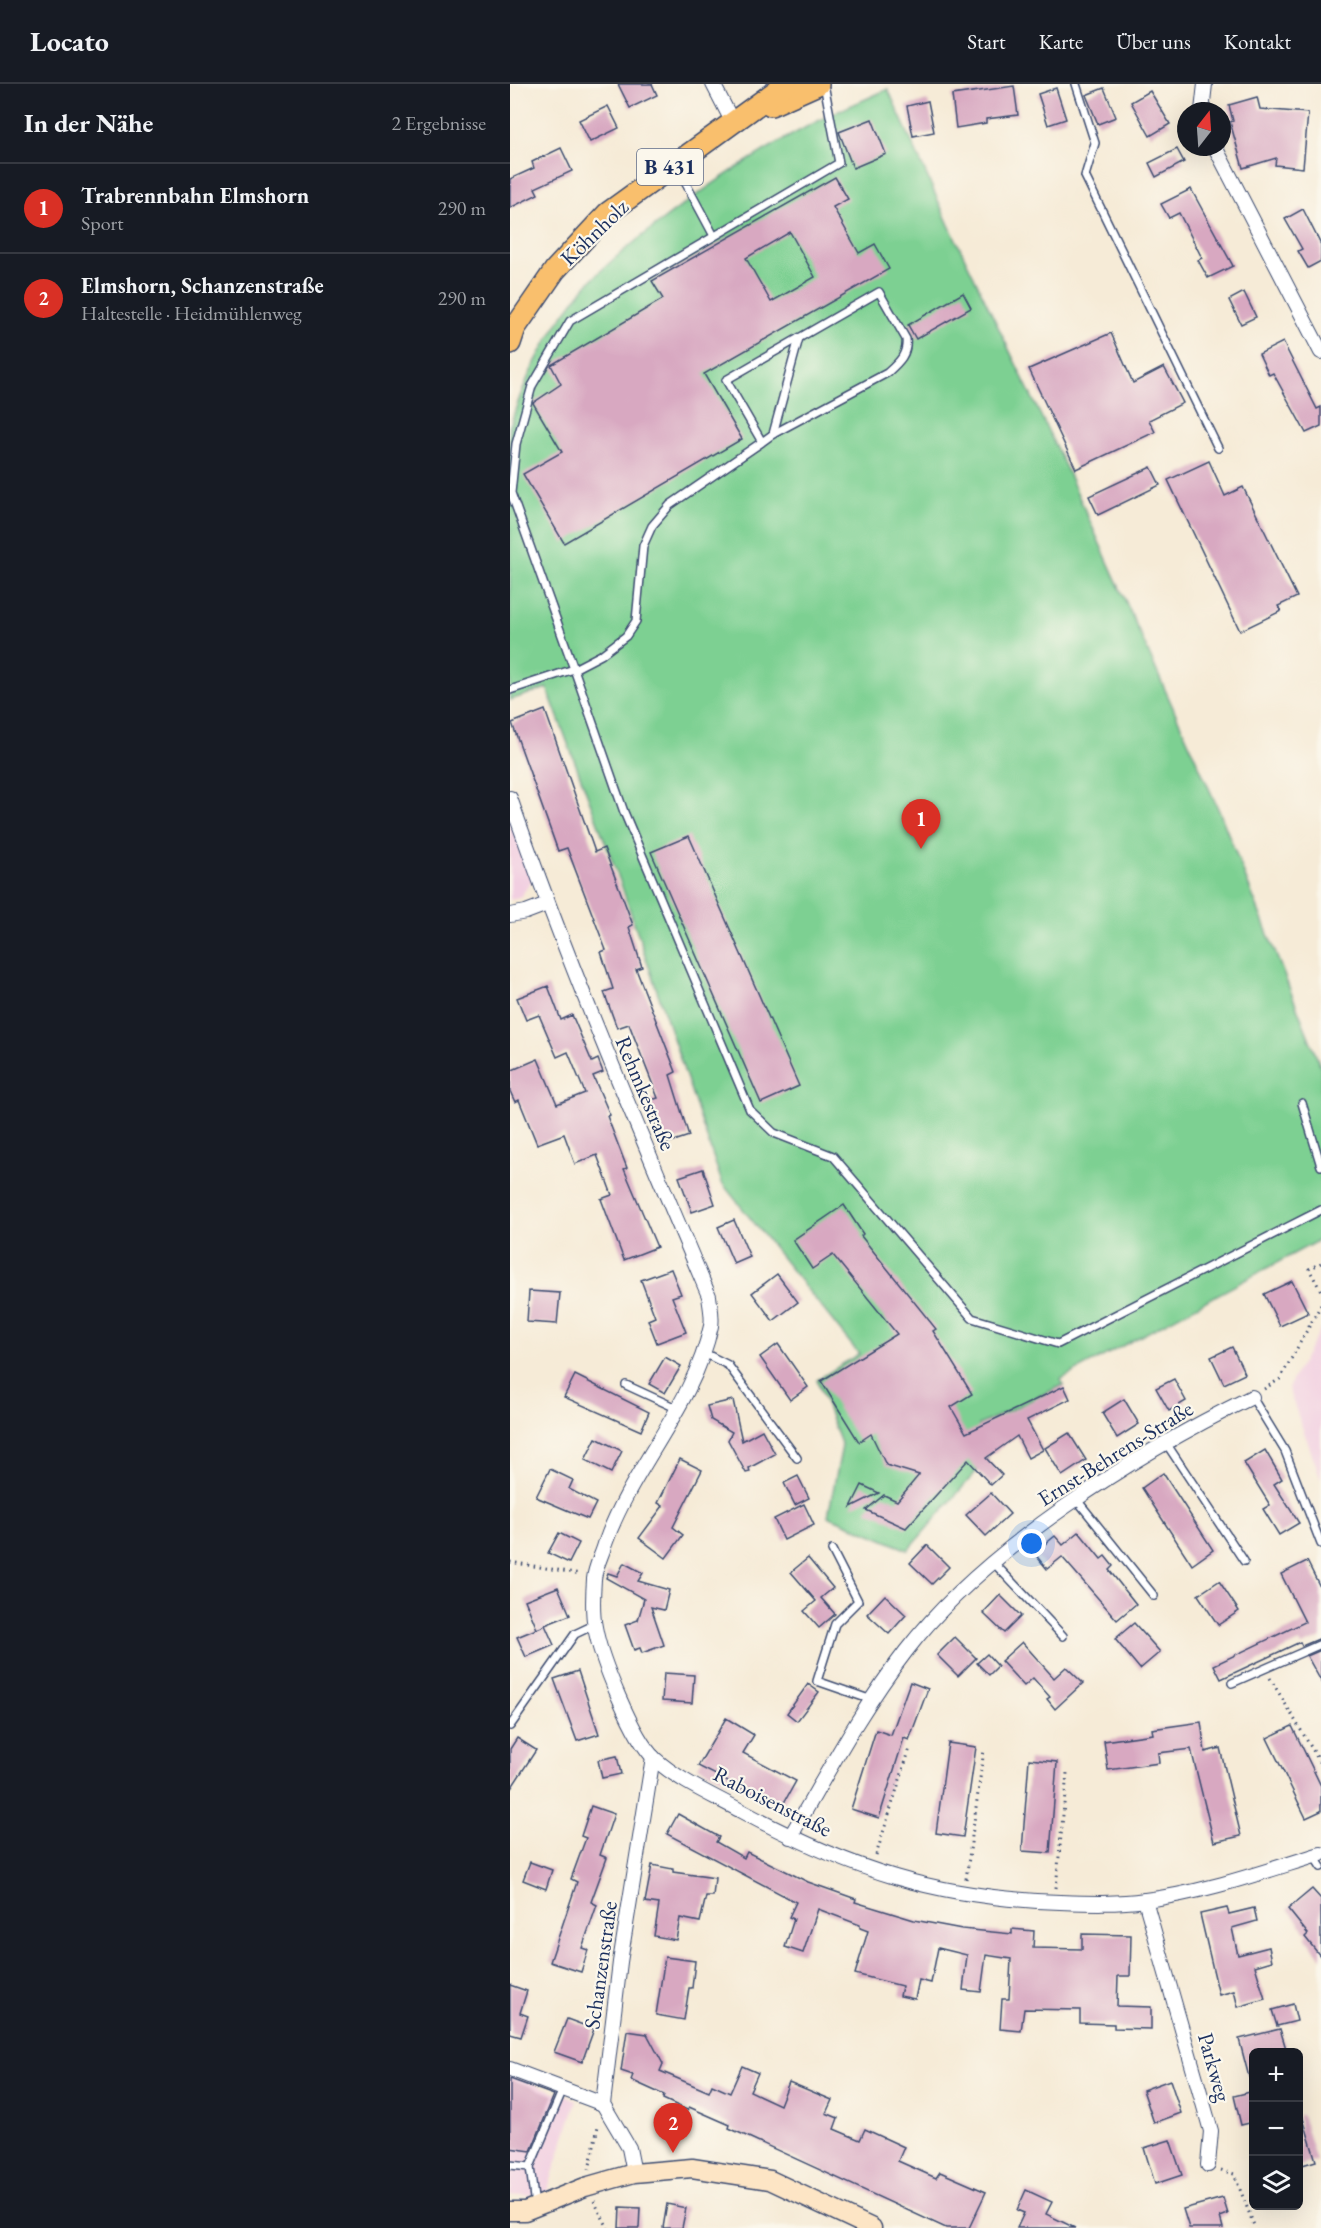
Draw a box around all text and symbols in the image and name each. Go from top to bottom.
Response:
text: Locato [30,23,109,59]
text: Start [967,28,1006,55]
text: Karte [1039,28,1083,55]
text: Über uns [1116,28,1191,55]
text: Kontakt [1224,28,1291,55]
north arrow [1177,102,1231,156]
text: In der Nähe [24,106,153,140]
text: 2 Ergebnisse [391,110,486,136]
road number: B 431 [637,149,703,185]
text: Trabrennbahn Elmshorn [81,181,309,210]
street label: Köhnholz [554,192,635,272]
text: 1 [38,195,49,221]
text: 290 m [438,195,486,221]
text: Sport [81,210,124,236]
text: Elmshorn, Schanzenstraße [81,271,324,300]
text: 2 [38,285,49,311]
text: 290 m [438,285,486,311]
text: Haltestelle · Heidmühlenweg [81,300,302,326]
pin: 1 [902,800,940,849]
street label: Rehmkestraße [608,1032,683,1155]
street label: Ernst-Behrens-Straße [1032,1394,1199,1513]
your location [1017,1529,1046,1558]
street label: Raboisenstraße [709,1759,837,1844]
street label: Schanzenstraße [577,1899,624,2031]
street label: Parkweg [1191,2029,1238,2105]
map controls [1249,2048,1303,2210]
button: + [1249,2048,1303,2102]
button: − [1249,2102,1303,2156]
pin: 2 [654,2104,692,2153]
button: layers [1249,2156,1303,2210]

